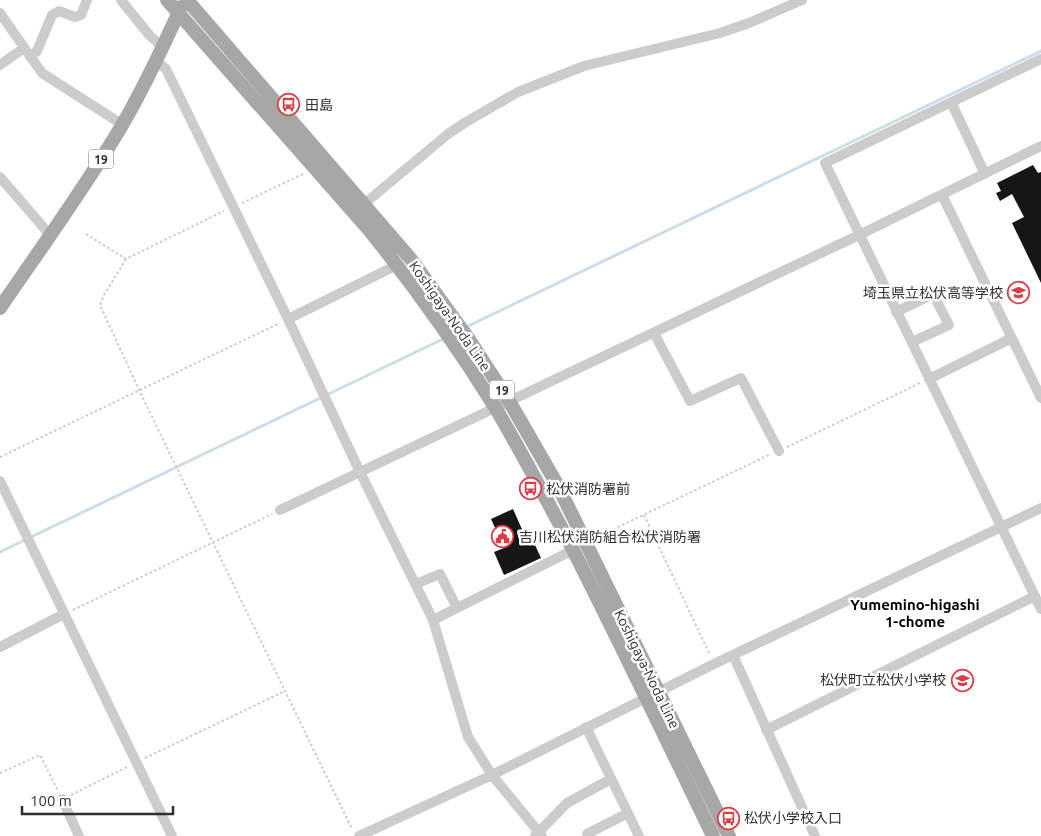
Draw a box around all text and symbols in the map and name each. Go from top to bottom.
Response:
bus stop icon: 田島 [277,93,301,117]
place label: 田島 [305,97,333,113]
road number: 19 [88,150,114,168]
street label: Koshigaya-Noda Line [406,258,494,374]
school or university icon: 埼玉県立松伏高等学校 [1007,281,1031,305]
place label: 埼玉県立松伏高等学校 [863,285,1003,301]
road number: 19 [490,380,514,400]
bus stop icon: 松伏消防署前 [518,477,542,501]
place label: 松伏消防署前 [546,481,630,497]
public building icon: 吉川松伏消防組合松伏消防署 [491,525,515,549]
place label: 吉川松伏消防組合松伏消防署 [519,529,701,545]
district label: Yumemino-higashi 1-chome [850,596,980,630]
street label: Koshigaya-Noda Line [611,607,683,731]
school or university icon: 松伏町立松伏小学校 [950,668,974,692]
place label: 松伏町立松伏小学校 [820,672,946,688]
scale bar [22,784,174,816]
text: 100 m [30,792,72,809]
bus stop icon: 松伏小学校入口 [716,806,740,830]
place label: 松伏小学校入口 [744,810,842,826]

